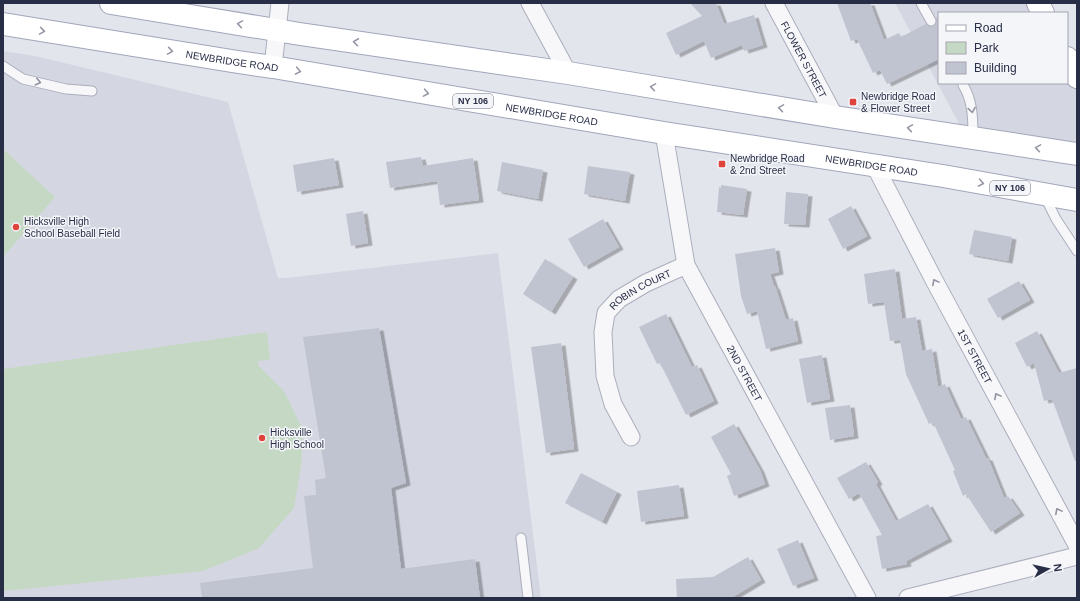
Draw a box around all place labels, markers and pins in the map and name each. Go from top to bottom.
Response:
place label: Newbridge Road & Flower Street [861,91,936,114]
marker: Newbridge Road & Flower Street [848,97,858,107]
place label: Newbridge Road & 2nd Street [730,153,805,176]
marker: Newbridge Road & 2nd Street [717,159,727,169]
place label: Hicksville High School Baseball Field [24,216,120,239]
marker: Hicksville High School Baseball Field [11,222,21,232]
place label: Hicksville High School [270,427,324,450]
marker: Hicksville High School [257,433,267,443]

